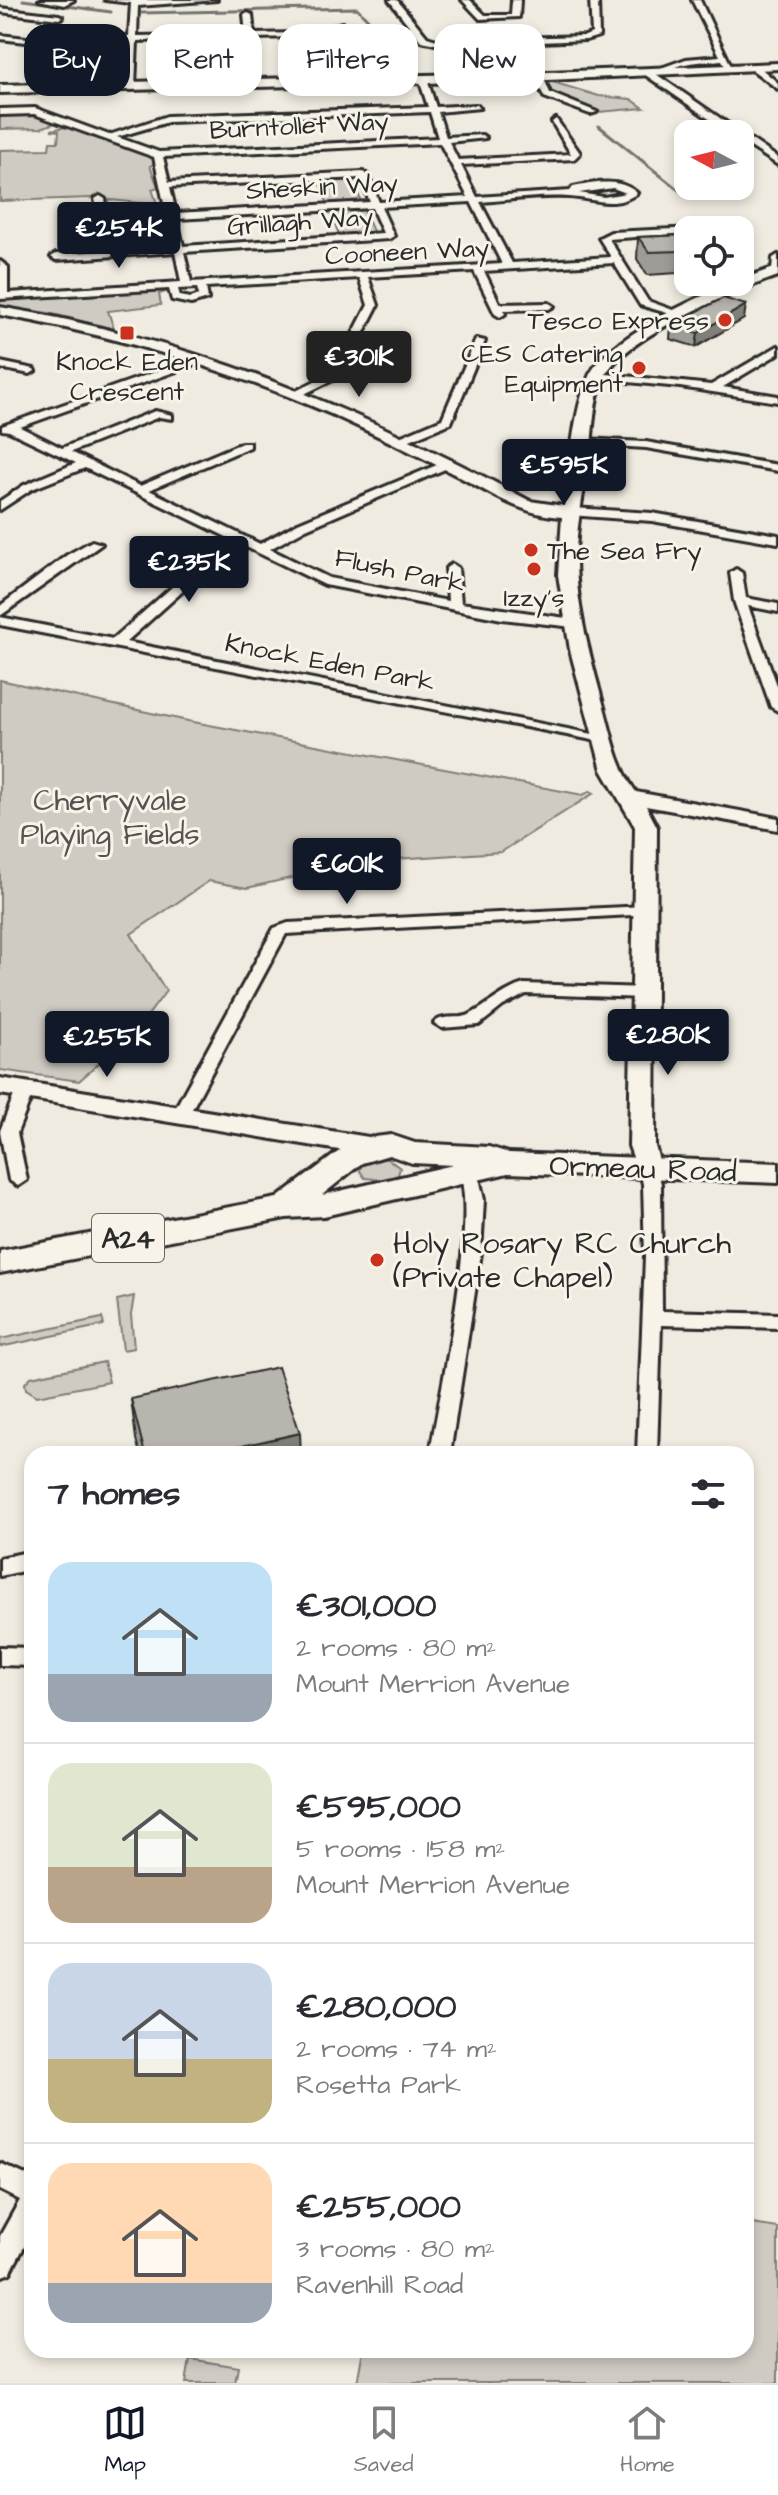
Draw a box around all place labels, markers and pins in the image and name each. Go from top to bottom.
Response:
pin: €254K [63,202,175,270]
place label: Tesco Express [528,303,709,339]
marker: Tesco Express [716,311,734,329]
marker: Knock Eden Crescent [118,324,136,342]
pin: €301K [303,331,415,399]
place label: CES Catering Equipment [461,336,623,402]
place label: Knock Eden Crescent [56,344,198,410]
marker: CES Catering Equipment [630,359,648,377]
pin: €595K [508,439,620,507]
place label: The Sea Fry [547,533,702,571]
pin: €235K [133,536,245,604]
marker: The Sea Fry [522,541,540,559]
marker: Izzy's [525,560,543,578]
place label: Izzy's [503,580,565,618]
pin: €601K [291,838,403,906]
pin: €280K [612,1009,724,1077]
pin: €255K [51,1011,163,1079]
place label: Holy Rosary RC Church (Private Chapel) [393,1223,731,1299]
marker: Holy Rosary RC Church (Private Chapel) [368,1251,386,1269]

